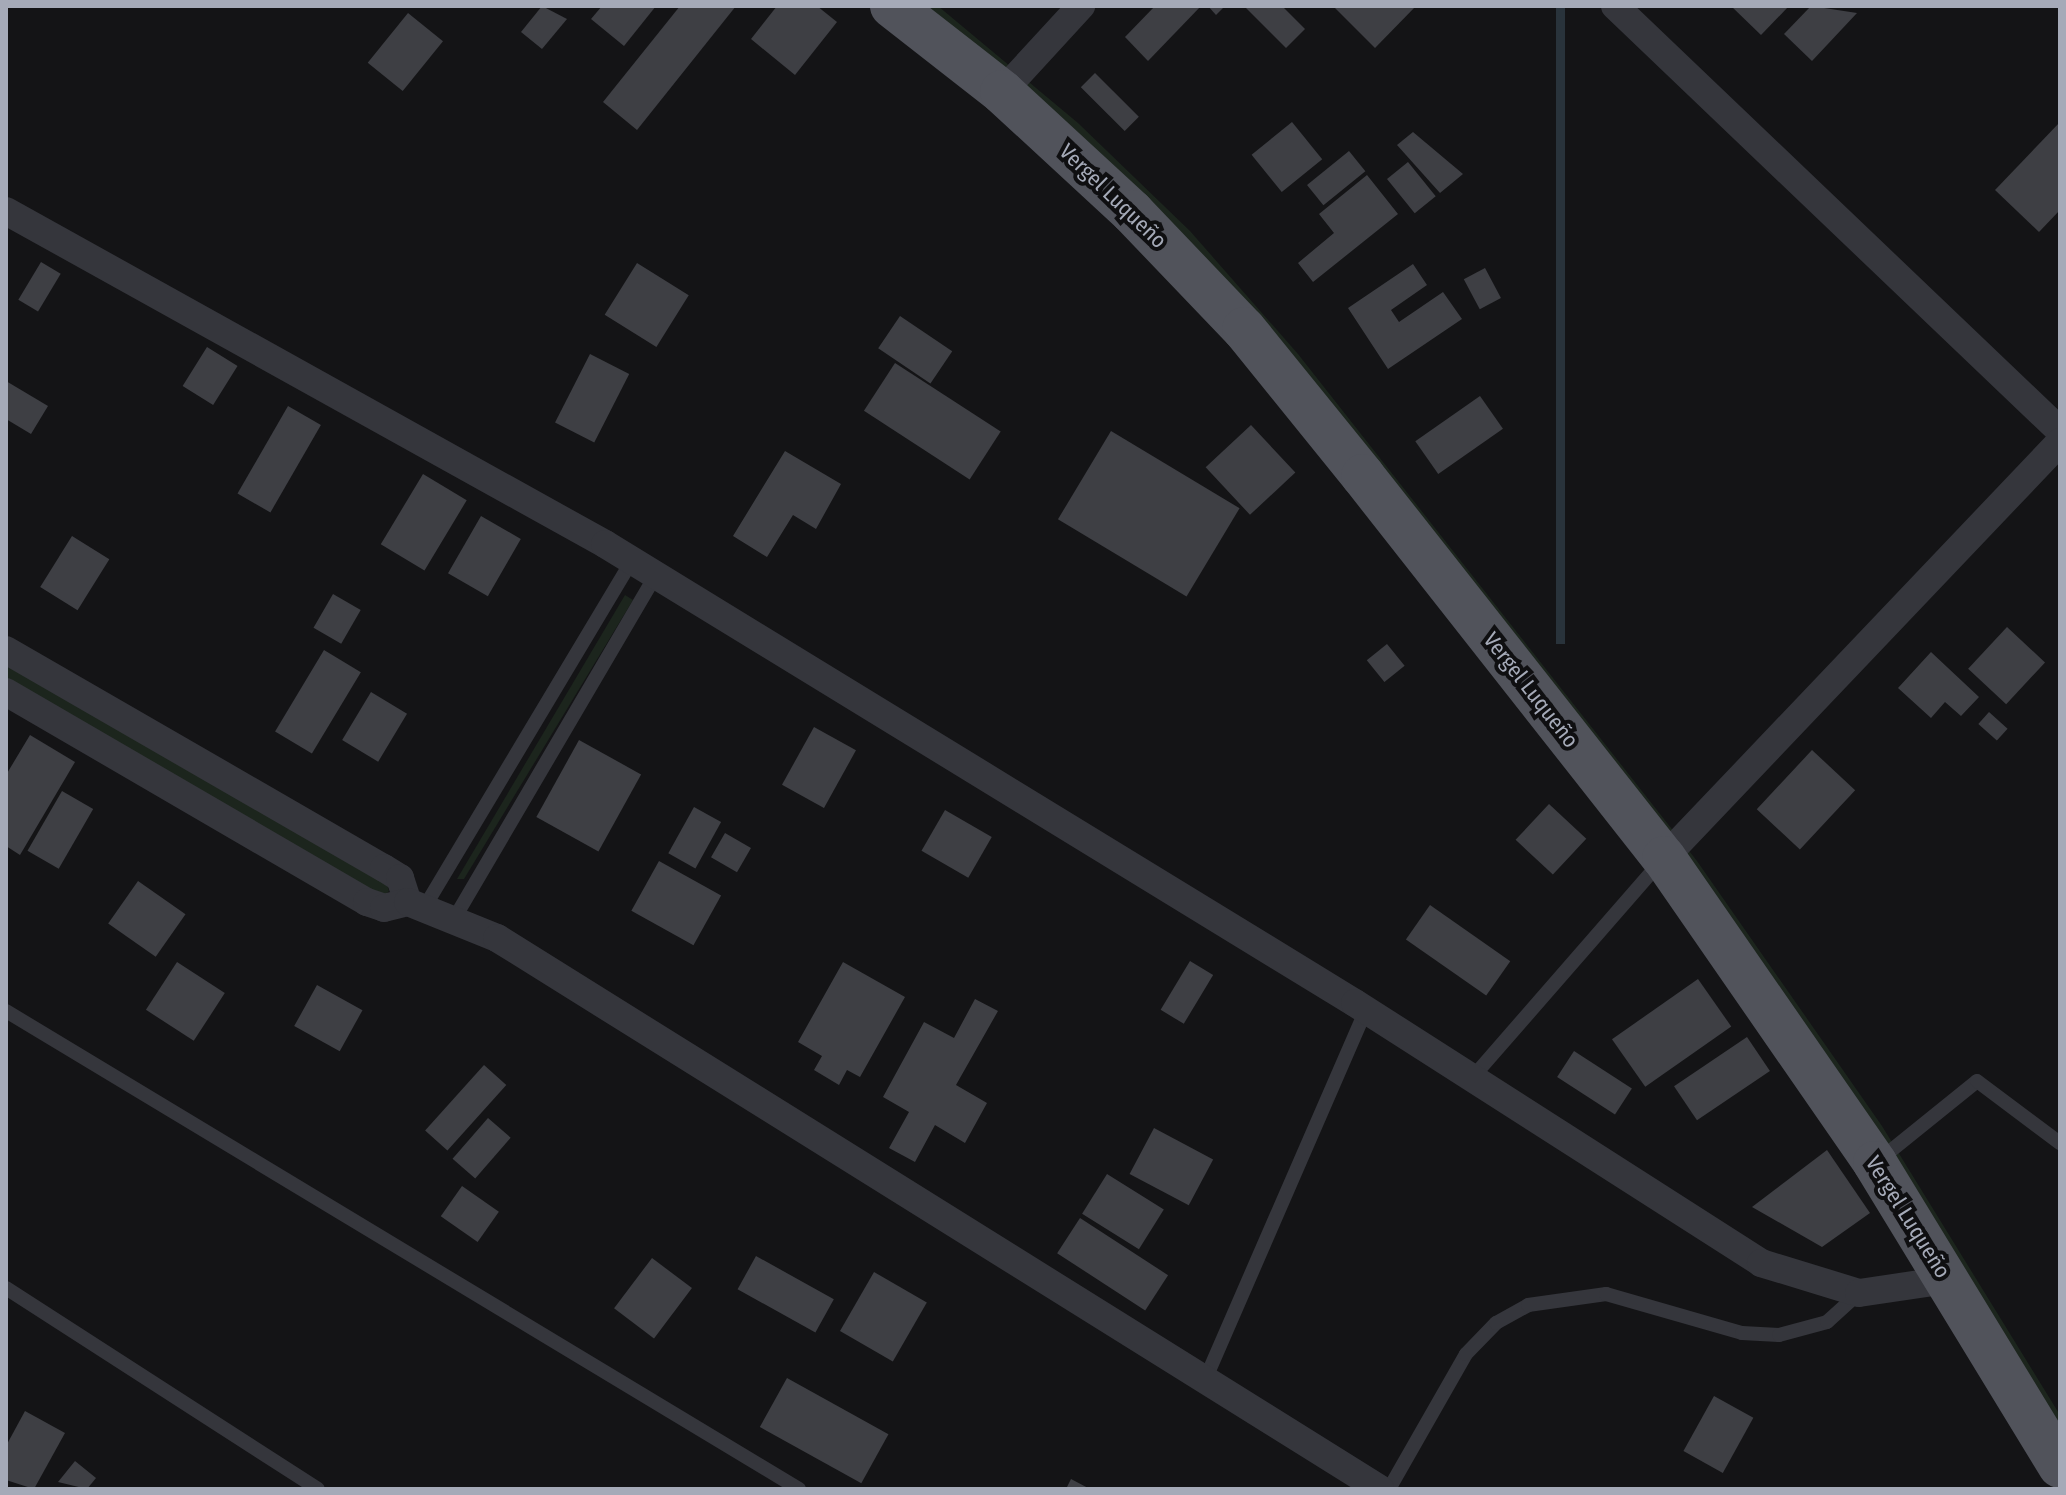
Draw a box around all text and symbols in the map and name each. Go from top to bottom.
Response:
street label: Vergel Luqueño [1054,138,1172,254]
street label: Vergel Luqueño [1478,627,1584,753]
street label: Vergel Luqueño [1860,1151,1956,1283]

